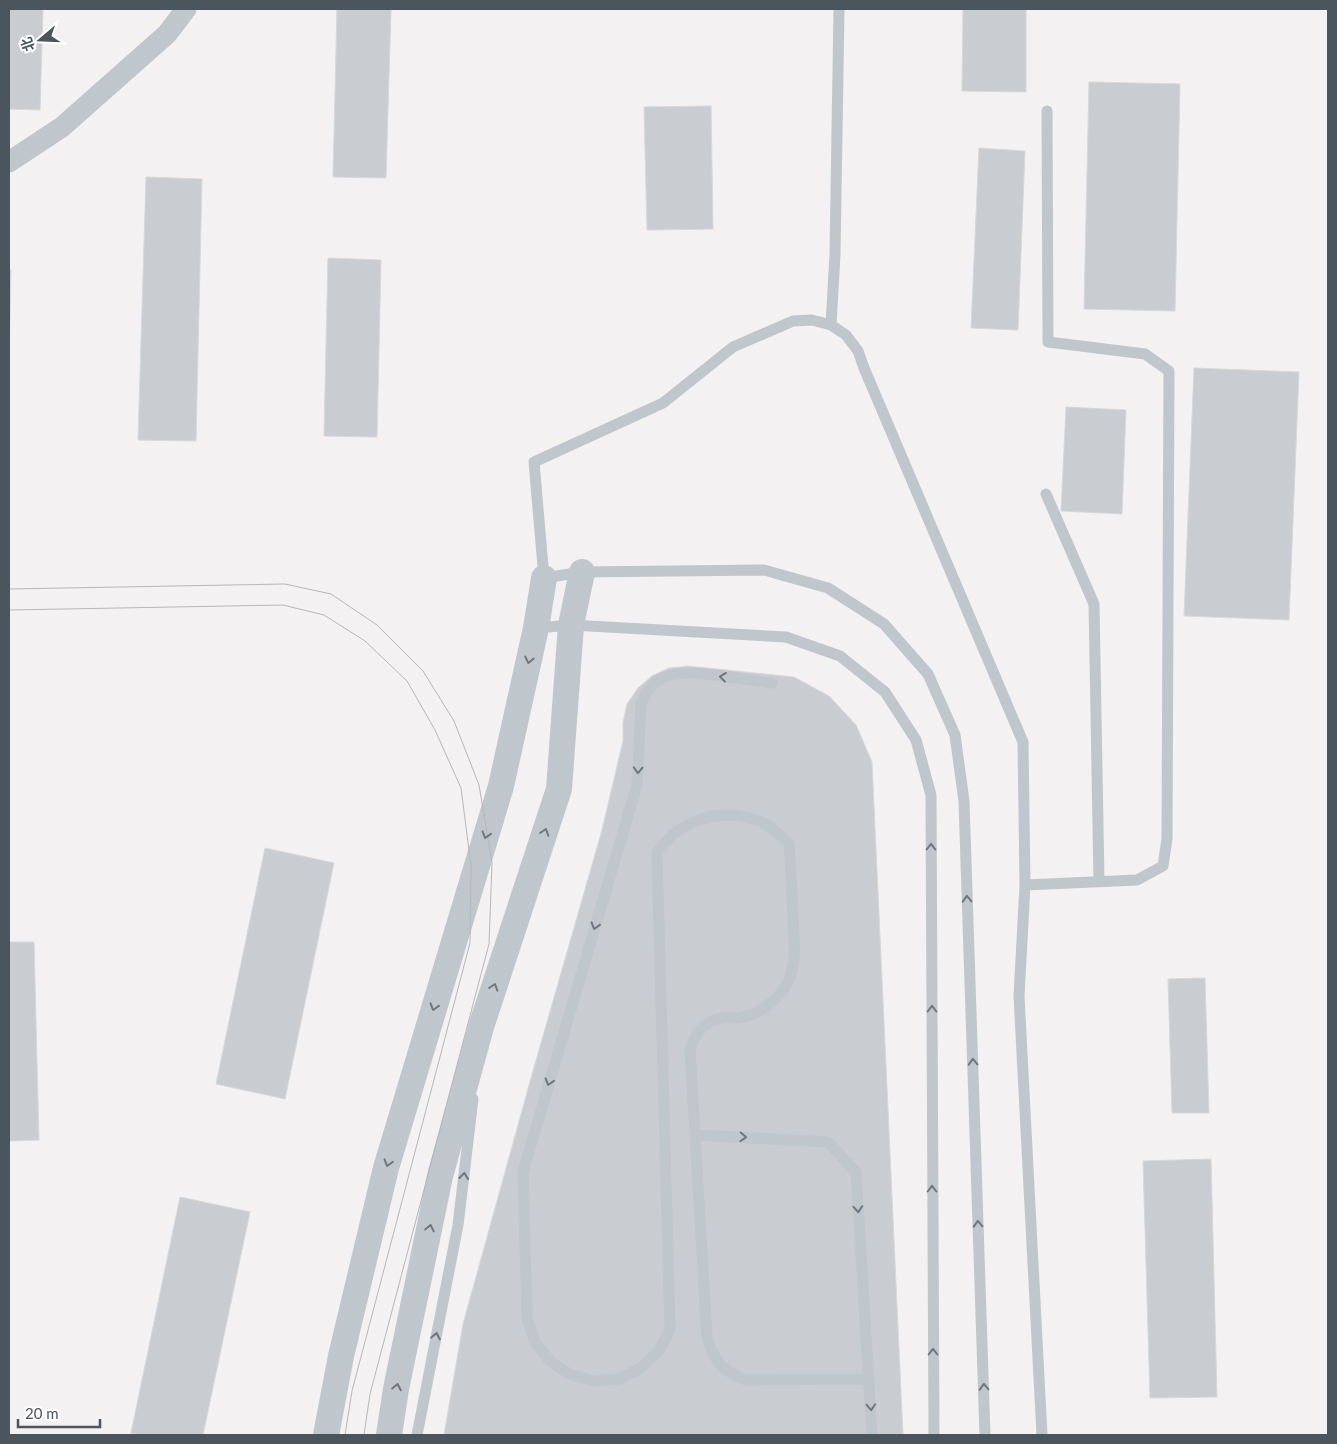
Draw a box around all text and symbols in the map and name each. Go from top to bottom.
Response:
north arrow [15,15,65,65]
text: 北 [17,35,38,54]
one-way arrow [524,656,535,665]
one-way arrow [719,672,727,683]
one-way arrow [632,766,643,774]
one-way arrow [539,829,549,837]
one-way arrow [482,830,492,838]
one-way arrow [926,842,936,850]
one-way arrow [962,895,973,903]
one-way arrow [591,922,601,930]
one-way arrow [489,983,499,991]
one-way arrow [430,1003,440,1011]
one-way arrow [926,1005,937,1013]
one-way arrow [968,1057,978,1065]
one-way arrow [544,1078,554,1086]
one-way arrow [740,1132,748,1143]
one-way arrow [383,1159,394,1167]
one-way arrow [458,1171,469,1179]
one-way arrow [927,1185,937,1192]
one-way arrow [852,1205,863,1213]
one-way arrow [973,1220,984,1228]
one-way arrow [424,1223,434,1232]
one-way arrow [430,1331,441,1340]
one-way arrow [928,1347,938,1355]
one-way arrow [978,1382,989,1390]
one-way arrow [391,1383,402,1392]
scale bar [18,1396,100,1428]
one-way arrow [865,1403,876,1411]
text: 20 m [25,1404,59,1422]

